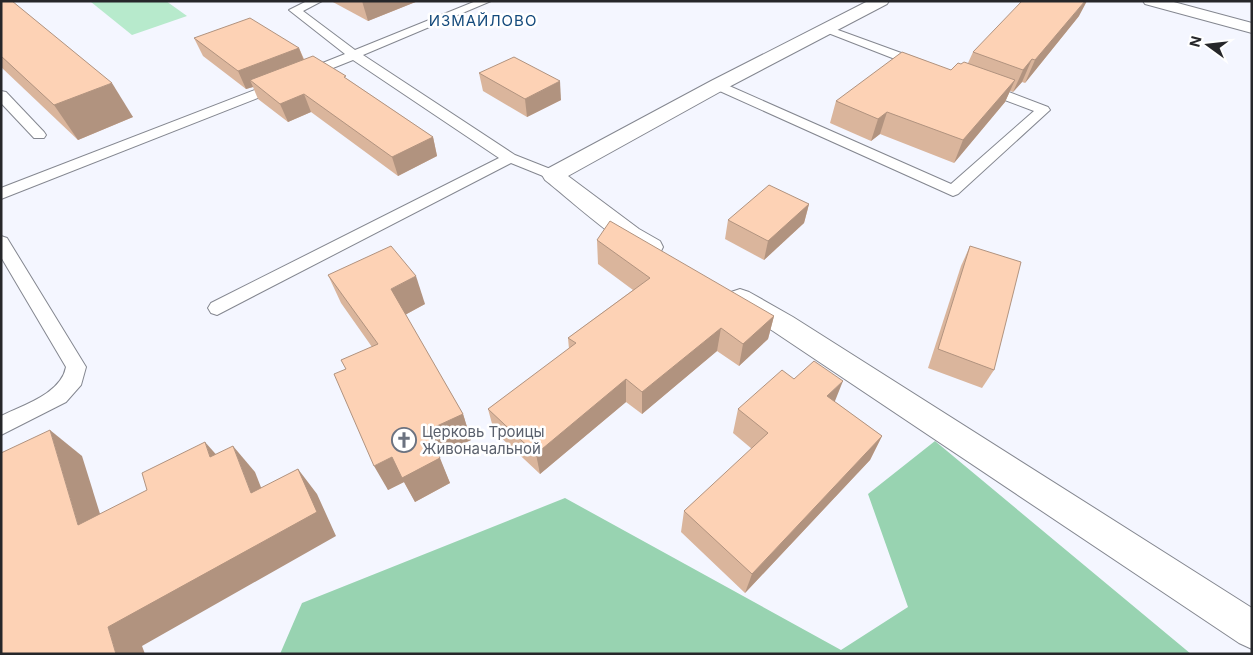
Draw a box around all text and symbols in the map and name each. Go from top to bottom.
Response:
district label: ИЗМАЙЛОВО [429,11,537,30]
north arrow [1183,20,1233,70]
text: N [1185,34,1205,49]
place label: Церковь Троицы Живоначальной [422,422,544,458]
church icon: Церковь Троицы Живоначальной [391,427,417,453]

